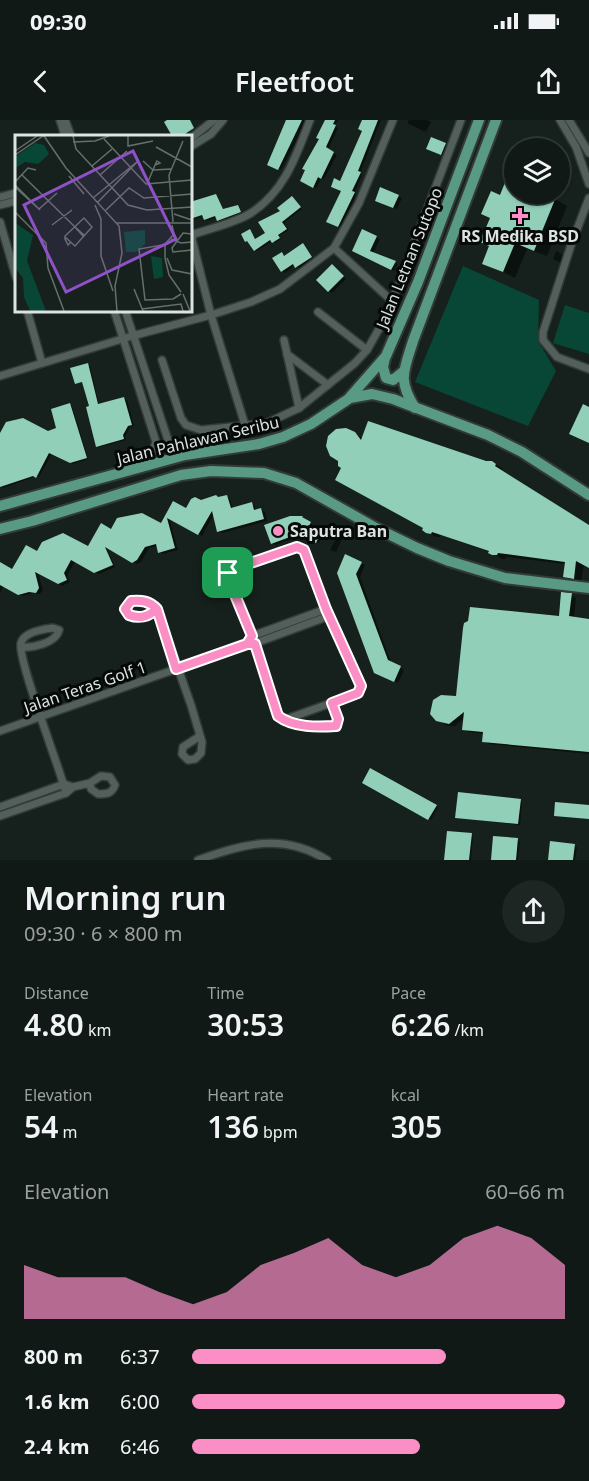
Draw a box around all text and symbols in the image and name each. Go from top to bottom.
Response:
text: 09:30 [30,6,87,36]
text: Fleetfoot [235,63,354,100]
icon: back [24,65,57,98]
icon: share [532,65,565,98]
inset map [15,135,192,312]
map controls [504,138,570,204]
button: layers [504,138,570,204]
street label: Jalan Letnan Sutopo [370,184,447,334]
marker: RS Medika BSD [511,207,529,225]
place label: RS Medika BSD [461,225,579,247]
street label: Jalan Pahlawan Seribu [113,411,281,470]
place label: Saputra Ban [290,520,387,542]
marker: Saputra Ban [271,524,285,538]
pin [202,547,253,598]
icon: arrive [211,556,244,589]
street label: Jalan Teras Golf 1 [19,656,149,719]
text: Morning run [24,875,226,920]
button: share [502,880,565,943]
text: 09:30 · 6 × 800 m [24,920,182,947]
text: Distance [24,982,89,1004]
text: Time [207,982,244,1004]
text: Pace [391,982,426,1004]
text: 4.80 [24,1004,84,1045]
text: 30:53 [207,1004,284,1045]
text: 6:26 [391,1004,450,1045]
text: km [84,1019,111,1041]
text: /km [450,1019,484,1041]
text: Elevation [24,1084,92,1106]
text: Heart rate [207,1084,284,1106]
text: kcal [391,1084,420,1106]
text: 54 [24,1106,58,1147]
text: 136 [207,1106,259,1147]
text: 305 [391,1106,442,1147]
text: m [58,1121,77,1143]
text: bpm [259,1121,298,1143]
text: Elevation [24,1178,109,1205]
text: 60–66 m [485,1178,565,1205]
text: 800 m [24,1343,83,1370]
text: 6:37 [120,1343,160,1370]
text: 1.6 km [24,1388,90,1415]
text: 6:00 [120,1388,160,1415]
text: 2.4 km [24,1433,90,1460]
text: 6:46 [120,1433,160,1460]

